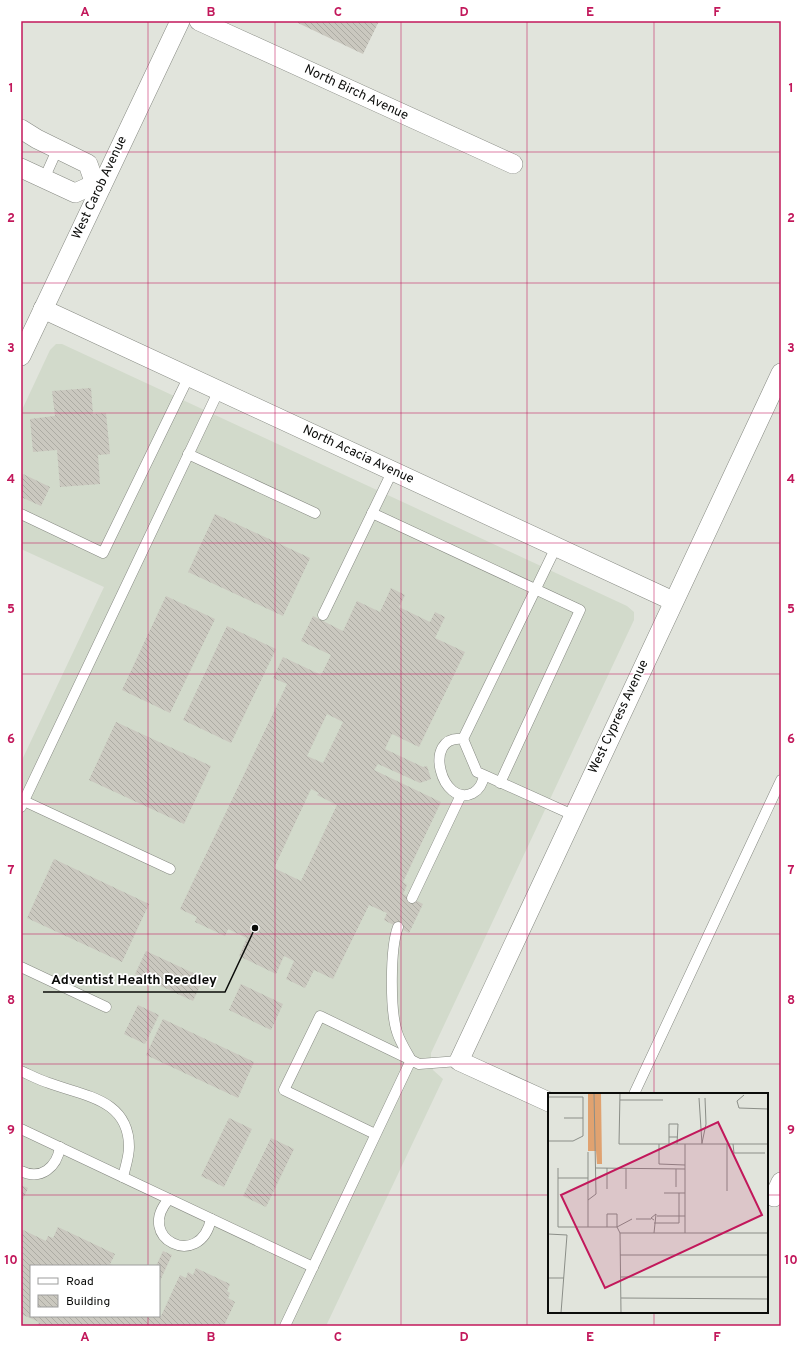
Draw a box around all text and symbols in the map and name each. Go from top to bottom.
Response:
text: A [80,5,90,21]
text: B [207,5,216,21]
text: C [334,5,342,21]
text: D [459,5,469,21]
text: E [586,5,594,21]
text: F [713,5,721,21]
street label: North Birch Avenue [301,62,411,124]
text: 1 [8,81,14,97]
text: 1 [788,81,794,97]
street label: West Carob Avenue [69,134,131,242]
text: 2 [7,211,15,227]
text: 2 [787,211,795,227]
text: 3 [7,341,15,357]
text: 3 [787,341,795,357]
street label: North Acacia Avenue [300,422,416,488]
text: 4 [7,472,15,488]
text: 4 [787,472,795,488]
text: 5 [7,602,15,618]
text: 5 [787,602,795,618]
street label: West Cypress Avenue [586,658,652,776]
text: 6 [7,732,15,748]
text: 6 [787,732,795,748]
text: 7 [8,863,15,879]
text: 7 [788,863,795,879]
callout: Adventist Health Reedley [43,966,225,992]
text: Adventist Health Reedley [51,972,217,989]
text: 8 [7,993,15,1009]
text: 8 [787,993,795,1009]
inset map [548,1093,768,1313]
text: 9 [7,1123,15,1139]
text: 9 [787,1123,795,1139]
text: 10 [4,1253,18,1269]
text: 10 [784,1253,798,1269]
legend [30,1265,160,1317]
text: Road [66,1274,94,1290]
text: Building [66,1294,110,1310]
text: A [80,1330,90,1346]
text: B [207,1330,216,1346]
text: C [334,1330,342,1346]
text: D [459,1330,469,1346]
text: E [586,1330,594,1346]
text: F [713,1330,721,1346]

